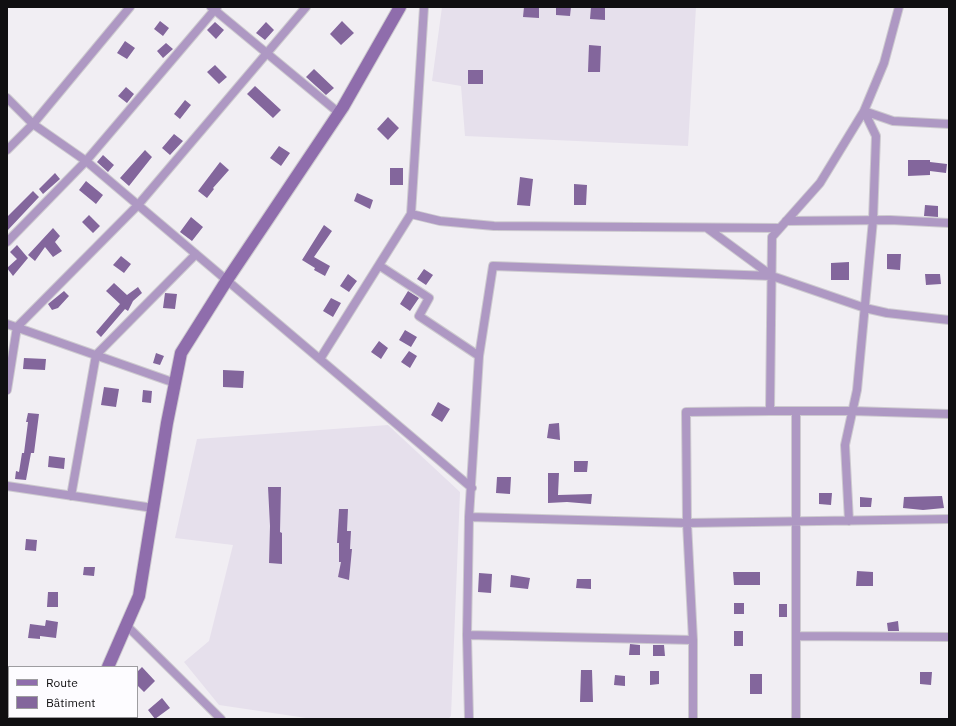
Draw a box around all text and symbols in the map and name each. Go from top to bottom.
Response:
legend [8,666,138,718]
text: Route [46,675,78,690]
text: Bâtiment [46,695,96,710]

